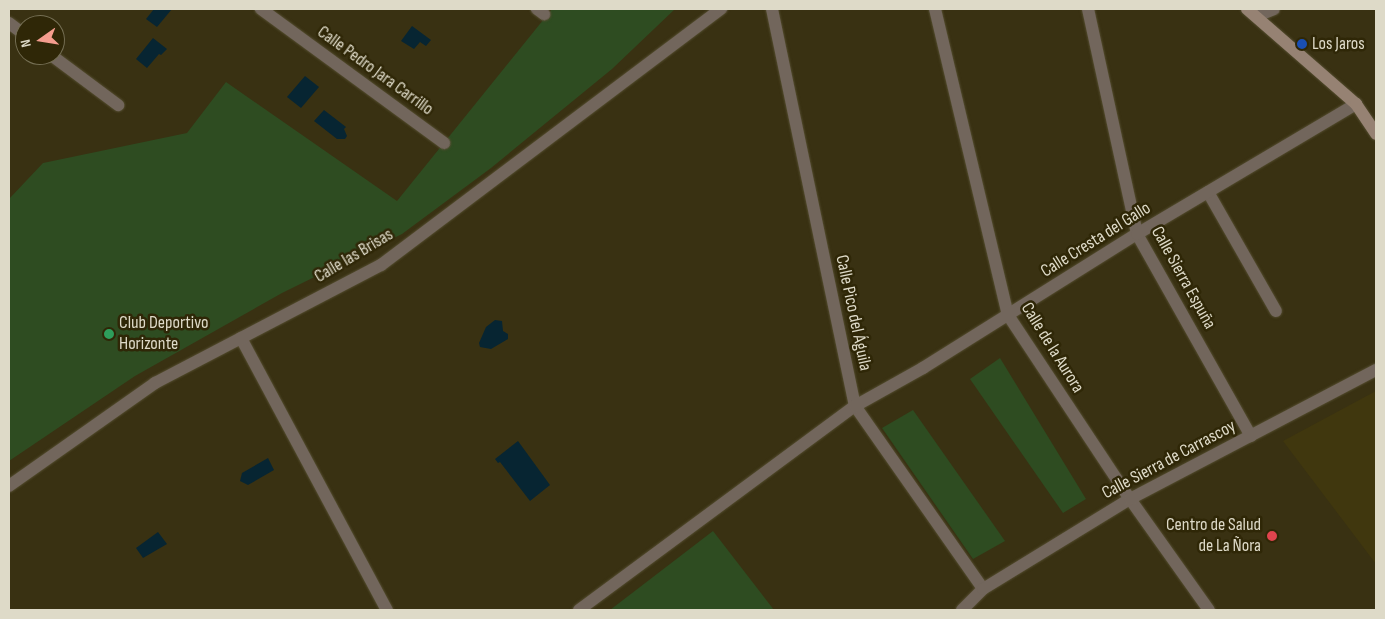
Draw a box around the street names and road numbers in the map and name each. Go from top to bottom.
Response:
street label: Calle Pedro Jara Carrillo [313,22,437,120]
street label: Calle Cresta del Gallo [1037,198,1155,282]
street label: Calle Sierra Espuña [1146,223,1220,333]
street label: Calle las Brisas [311,224,397,288]
street label: Calle Pico del Águila [830,253,876,373]
street label: Calle de la Aurora [1016,299,1088,397]
street label: Calle Sierra de Carrascoy [1099,416,1239,504]

